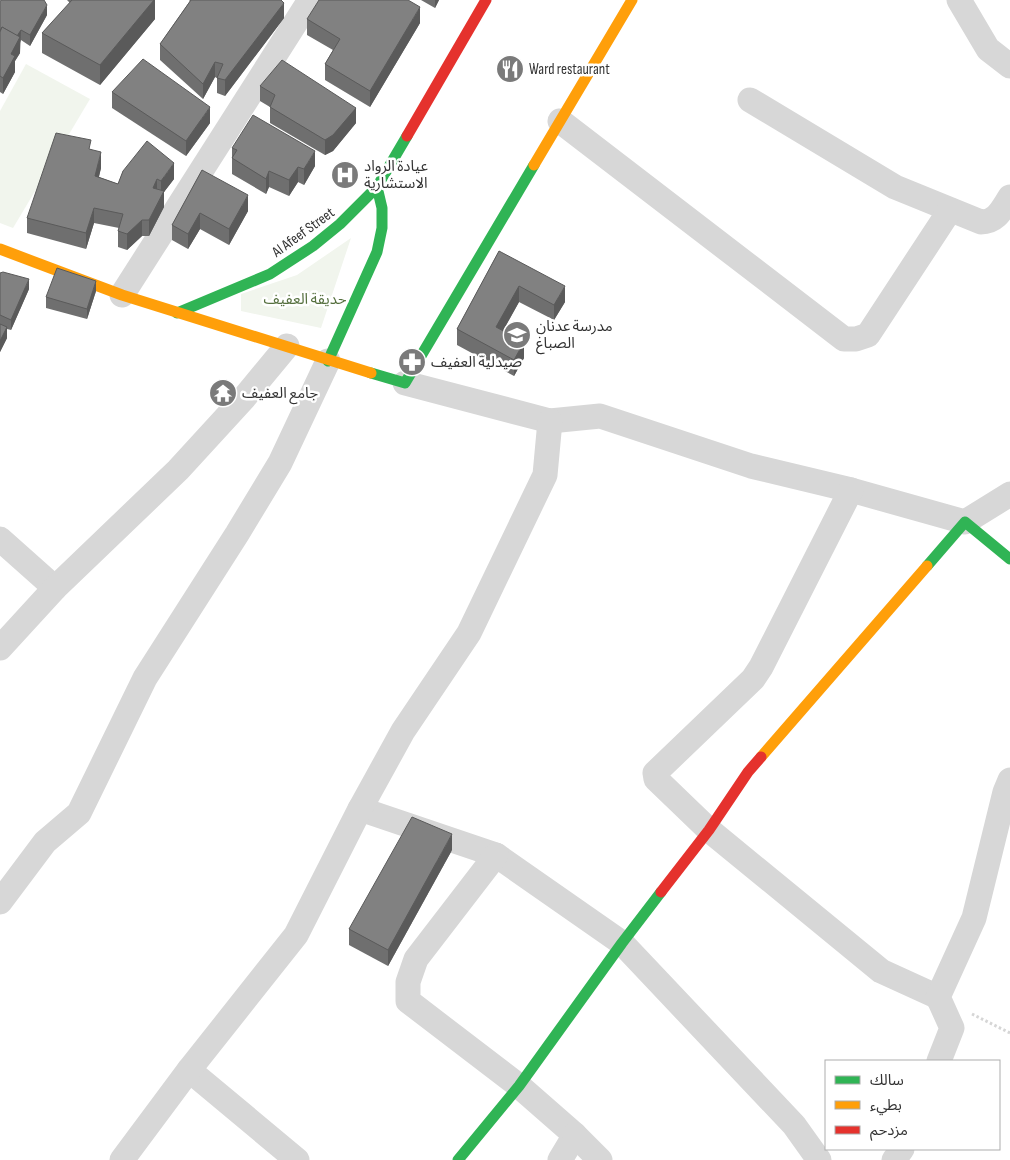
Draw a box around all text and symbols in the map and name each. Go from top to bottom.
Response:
restaurant icon: Ward restaurant [495,54,525,84]
place label: Ward restaurant [529,60,610,79]
place label: عيادة الرواد الاستشارية [364,157,428,193]
hospital icon: عيادة الرواد الاستشارية [330,160,360,190]
street label: Al Afeef Street [267,203,339,262]
park label: حديقة العفيف [263,290,347,309]
place label: مدرسة عدنان الصباغ [536,317,613,355]
school or university icon: مدرسة عدنان الصباغ [502,320,532,350]
pharmacy icon: صيدلية العفيف [397,347,427,377]
place label: صيدلية العفيف [431,353,522,372]
temple icon: جامع العفيف [208,378,238,408]
place label: جامع العفيف [242,384,318,405]
legend [825,1060,1000,1150]
text: سالك [870,1071,904,1090]
text: بطيء [870,1096,902,1116]
text: مزدحم [870,1121,908,1141]

